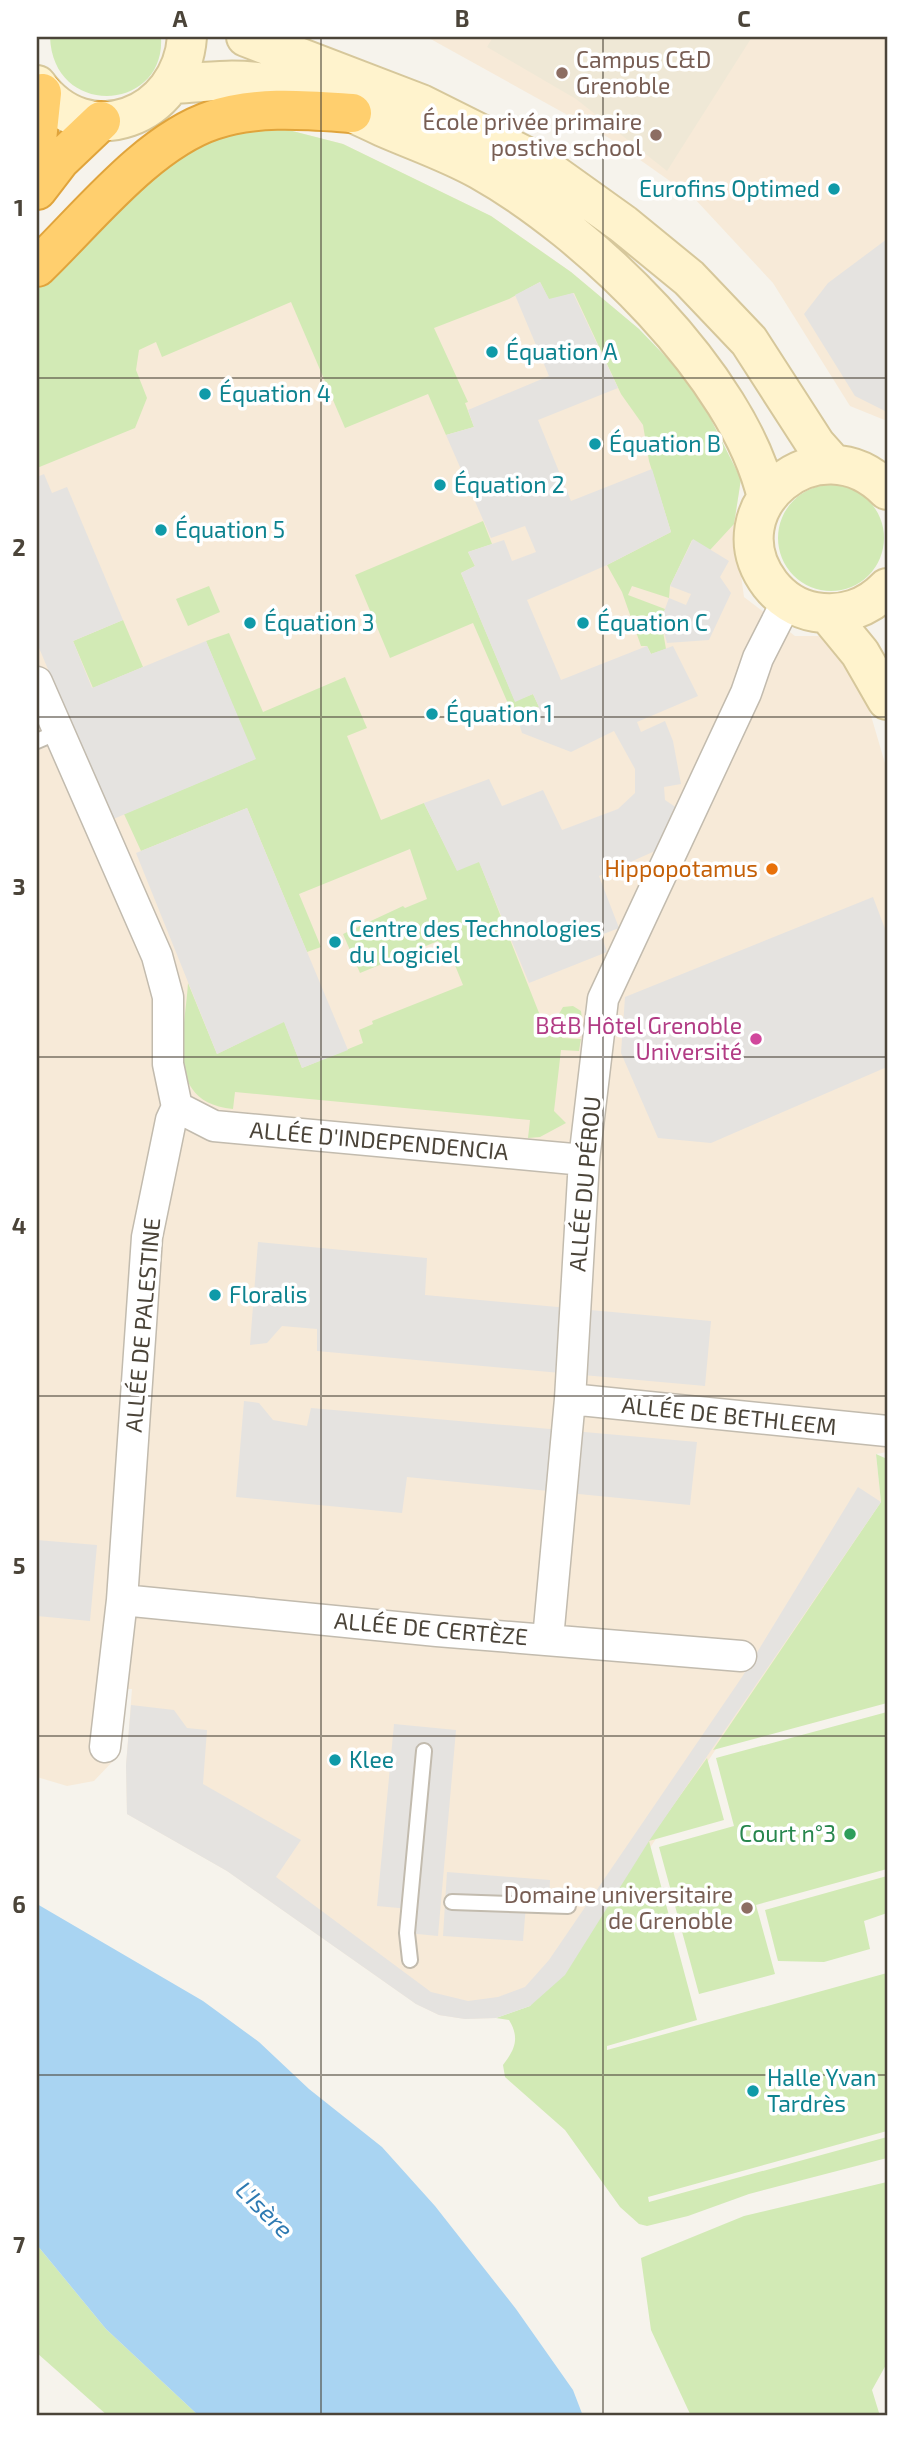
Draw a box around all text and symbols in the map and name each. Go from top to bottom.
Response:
text: A [172,4,188,32]
text: B [455,4,469,32]
text: C [737,4,751,32]
place label: Campus C&D Grenoble [576,45,711,99]
marker: Campus C&D Grenoble [554,65,570,81]
place label: École privée primaire postive school [423,107,642,161]
marker: École privée primaire postive school [648,127,664,143]
place label: Eurofins Optimed [639,174,820,202]
marker: Eurofins Optimed [826,181,842,197]
text: 1 [14,193,24,221]
place label: Équation A [506,337,618,365]
marker: Équation A [484,344,500,360]
place label: Équation 4 [219,379,331,407]
marker: Équation 4 [197,386,213,402]
place label: Équation B [609,429,721,457]
marker: Équation B [587,436,603,452]
place label: Équation 2 [454,470,565,498]
marker: Équation 2 [432,477,448,493]
place label: Équation 5 [175,515,285,543]
marker: Équation 5 [153,522,169,538]
text: 2 [12,533,26,561]
place label: Équation 3 [264,608,375,636]
place label: Équation C [597,608,708,636]
marker: Équation 3 [242,615,258,631]
marker: Équation C [575,615,591,631]
place label: Équation 1 [446,699,553,727]
marker: Équation 1 [424,706,440,722]
place label: Hippopotamus [604,854,758,882]
marker: Hippopotamus [764,861,780,877]
text: 3 [12,872,26,900]
place label: Centre des Technologies du Logiciel [349,914,601,968]
marker: Centre des Technologies du Logiciel [327,934,343,950]
place label: B&B Hôtel Grenoble Université [535,1011,742,1065]
marker: B&B Hôtel Grenoble Université [748,1031,764,1047]
street label: ALLÉE DU PÉROU [562,1095,606,1273]
street label: ALLÉE D'INDEPENDENCIA [248,1115,510,1165]
text: 4 [12,1211,26,1239]
street label: ALLÉE DE PALESTINE [119,1216,165,1433]
place label: Floralis [229,1280,307,1308]
marker: Floralis [207,1287,223,1303]
street label: ALLÉE DE BETHLEEM [620,1390,838,1440]
text: 5 [13,1551,25,1579]
street label: ALLÉE DE CERTÈZE [333,1606,529,1650]
place label: Klee [349,1745,394,1773]
marker: Klee [327,1752,343,1768]
place label: Court n°3 [739,1819,836,1847]
marker: Court n°3 [842,1826,858,1842]
place label: Domaine universitaire de Grenoble [504,1880,733,1934]
text: 6 [12,1890,26,1918]
marker: Domaine universitaire de Grenoble [739,1900,755,1916]
place label: Halle Yvan Tardrès [767,2063,876,2117]
marker: Halle Yvan Tardrès [745,2083,761,2099]
water label: L'Isère [231,2174,300,2244]
text: 7 [13,2230,25,2258]

